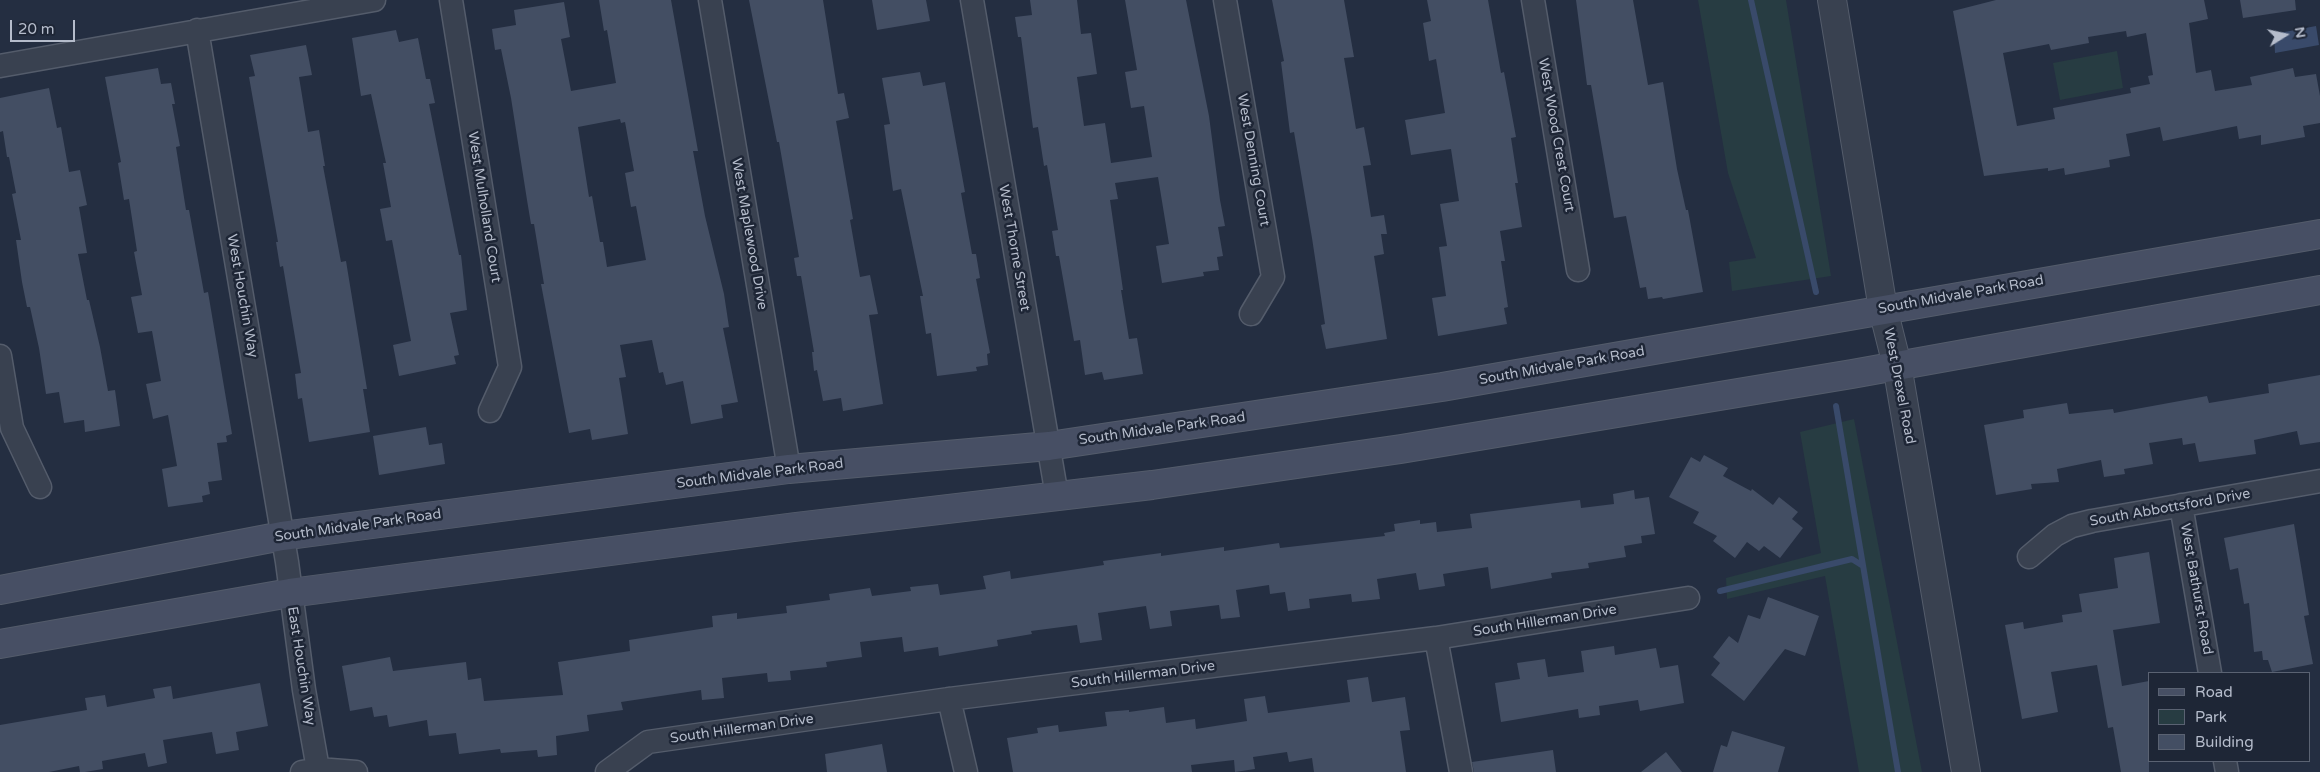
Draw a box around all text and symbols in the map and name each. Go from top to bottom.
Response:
scale bar [12,10,78,42]
north arrow [2260,10,2310,60]
text: 20 m [18,20,55,38]
text: N [2291,25,2310,39]
street label: West Wood Crest Court [1534,57,1578,213]
street label: West Denning Court [1233,93,1273,227]
street label: West Mulholland Court [464,130,504,284]
street label: West Maplewood Drive [727,157,771,311]
street label: West Thorne Street [995,183,1033,313]
street label: West Houchin Way [223,233,261,359]
street label: South Midvale Park Road [1877,272,2045,318]
street label: West Drexel Road [1879,326,1919,446]
street label: South Midvale Park Road [1478,343,1646,389]
street label: South Midvale Park Road [1078,409,1246,449]
street label: South Midvale Park Road [676,455,844,493]
street label: South Abbottsford Drive [2088,486,2252,530]
street label: South Midvale Park Road [274,506,442,546]
street label: West Bathurst Road [2176,522,2216,656]
street label: South Hillerman Drive [1472,601,1618,641]
street label: East Houchin Way [283,605,319,727]
street label: South Hillerman Drive [1070,658,1216,692]
legend [2148,672,2310,762]
text: Road [2195,683,2233,701]
text: Park [2195,708,2227,726]
street label: South Hillerman Drive [669,711,815,747]
text: Building [2195,733,2254,751]

